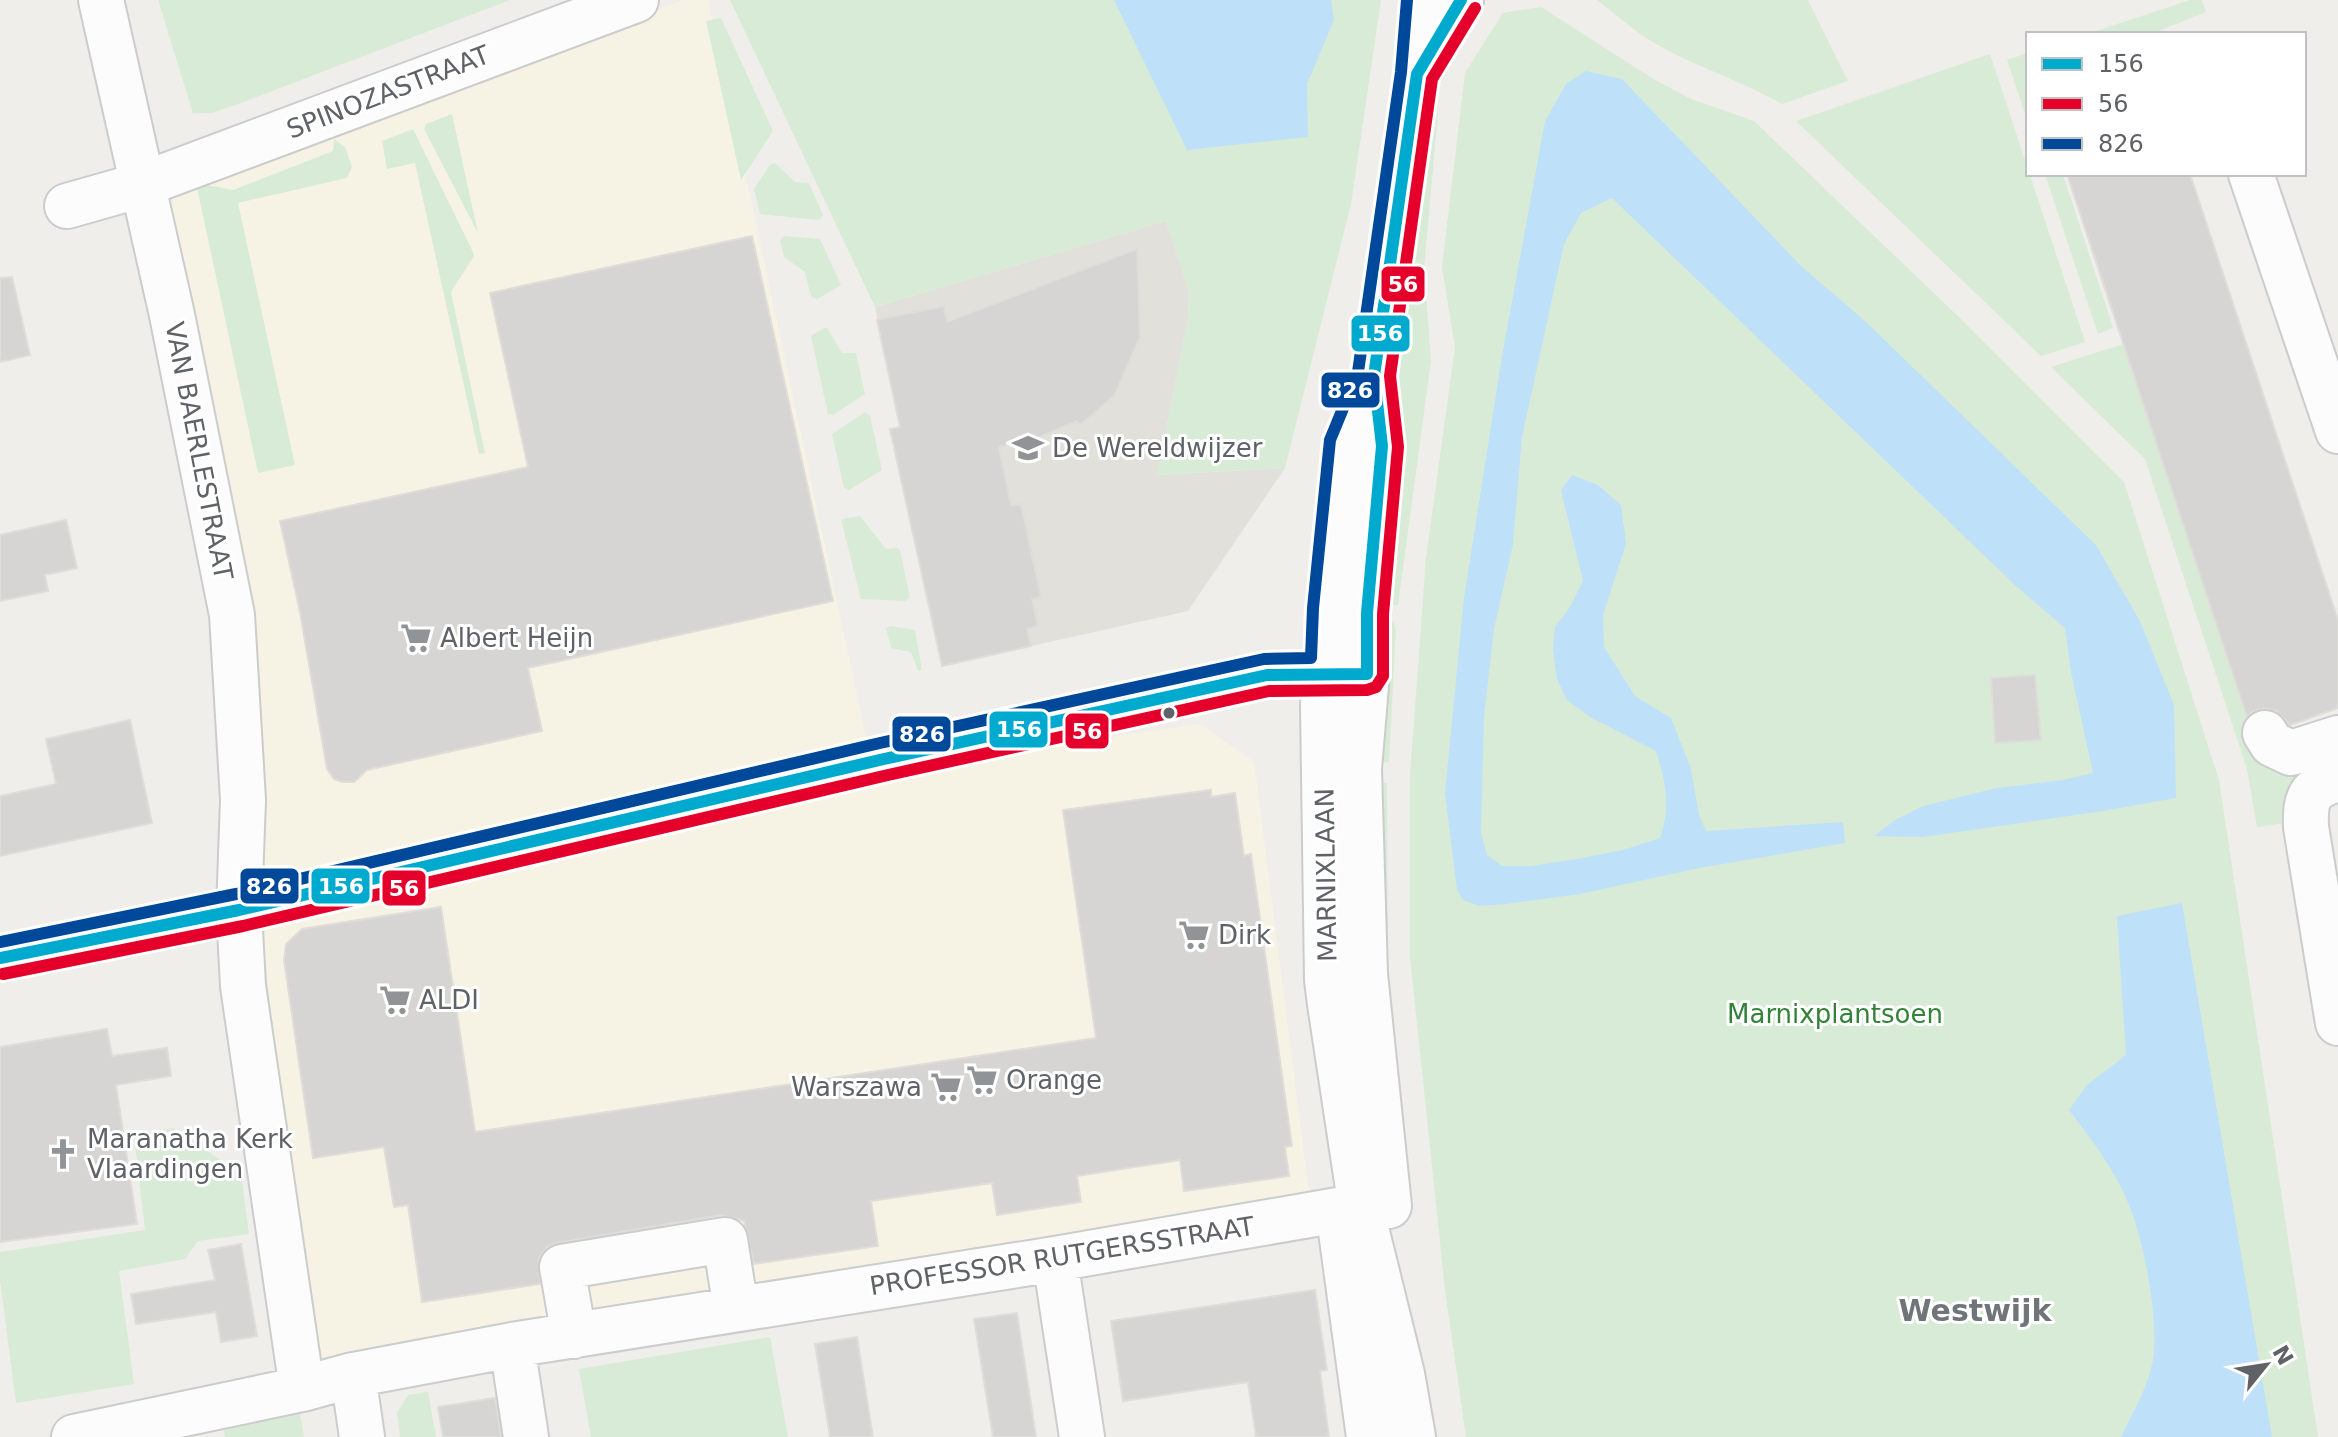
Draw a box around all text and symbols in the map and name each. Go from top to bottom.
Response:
legend [2026,32,2306,176]
street label: SPINOZASTRAAT [282,39,494,145]
text: 156 [2098,50,2144,78]
text: 56 [2098,90,2129,118]
text: 826 [2098,130,2144,158]
line badge: 56 [1380,265,1426,303]
text: 56 [1388,272,1418,297]
line badge: 156 [1350,314,1411,353]
street label: VAN BAERLESTRAAT [159,319,239,583]
text: 156 [1357,321,1403,346]
line badge: 826 [1320,371,1381,409]
text: 826 [1327,378,1373,403]
school or university icon: De Wereldwijzer [1011,431,1045,465]
place label: De Wereldwijzer [1052,433,1263,463]
supermarket icon: Albert Heijn [399,621,433,655]
place label: Albert Heijn [440,623,593,653]
unlabelled marker [1161,705,1177,721]
line badge: 156 [988,710,1049,749]
line badge: 56 [1064,712,1110,750]
line badge: 826 [891,715,952,753]
text: 156 [996,717,1042,742]
text: 56 [1072,719,1102,744]
text: 826 [899,722,945,747]
street label: MARNIXLAAN [1309,788,1343,962]
line badge: 826 [239,867,300,905]
line badge: 156 [310,867,371,905]
line badge: 56 [381,869,427,907]
text: 826 [246,874,292,899]
text: 156 [318,874,364,899]
text: 56 [389,876,419,901]
supermarket icon: Dirk [1177,918,1211,952]
place label: Dirk [1218,920,1271,950]
supermarket icon: ALDI [378,983,412,1017]
place label: ALDI [419,985,479,1015]
park label: Marnixplantsoen [1727,999,1943,1029]
supermarket icon: Orange [965,1063,999,1097]
place label: Orange [1006,1065,1102,1095]
supermarket icon: Warszawa [929,1070,963,1104]
place label: Warszawa [791,1072,922,1102]
place label: Maranatha Kerk Vlaardingen [87,1124,293,1184]
church icon: Maranatha Kerk Vlaardingen [46,1137,80,1171]
street label: PROFESSOR RUTGERSSTRAAT [868,1211,1257,1301]
district label: Westwijk [1899,1293,2052,1328]
north arrow [2226,1325,2306,1405]
text: N [2267,1341,2298,1369]

